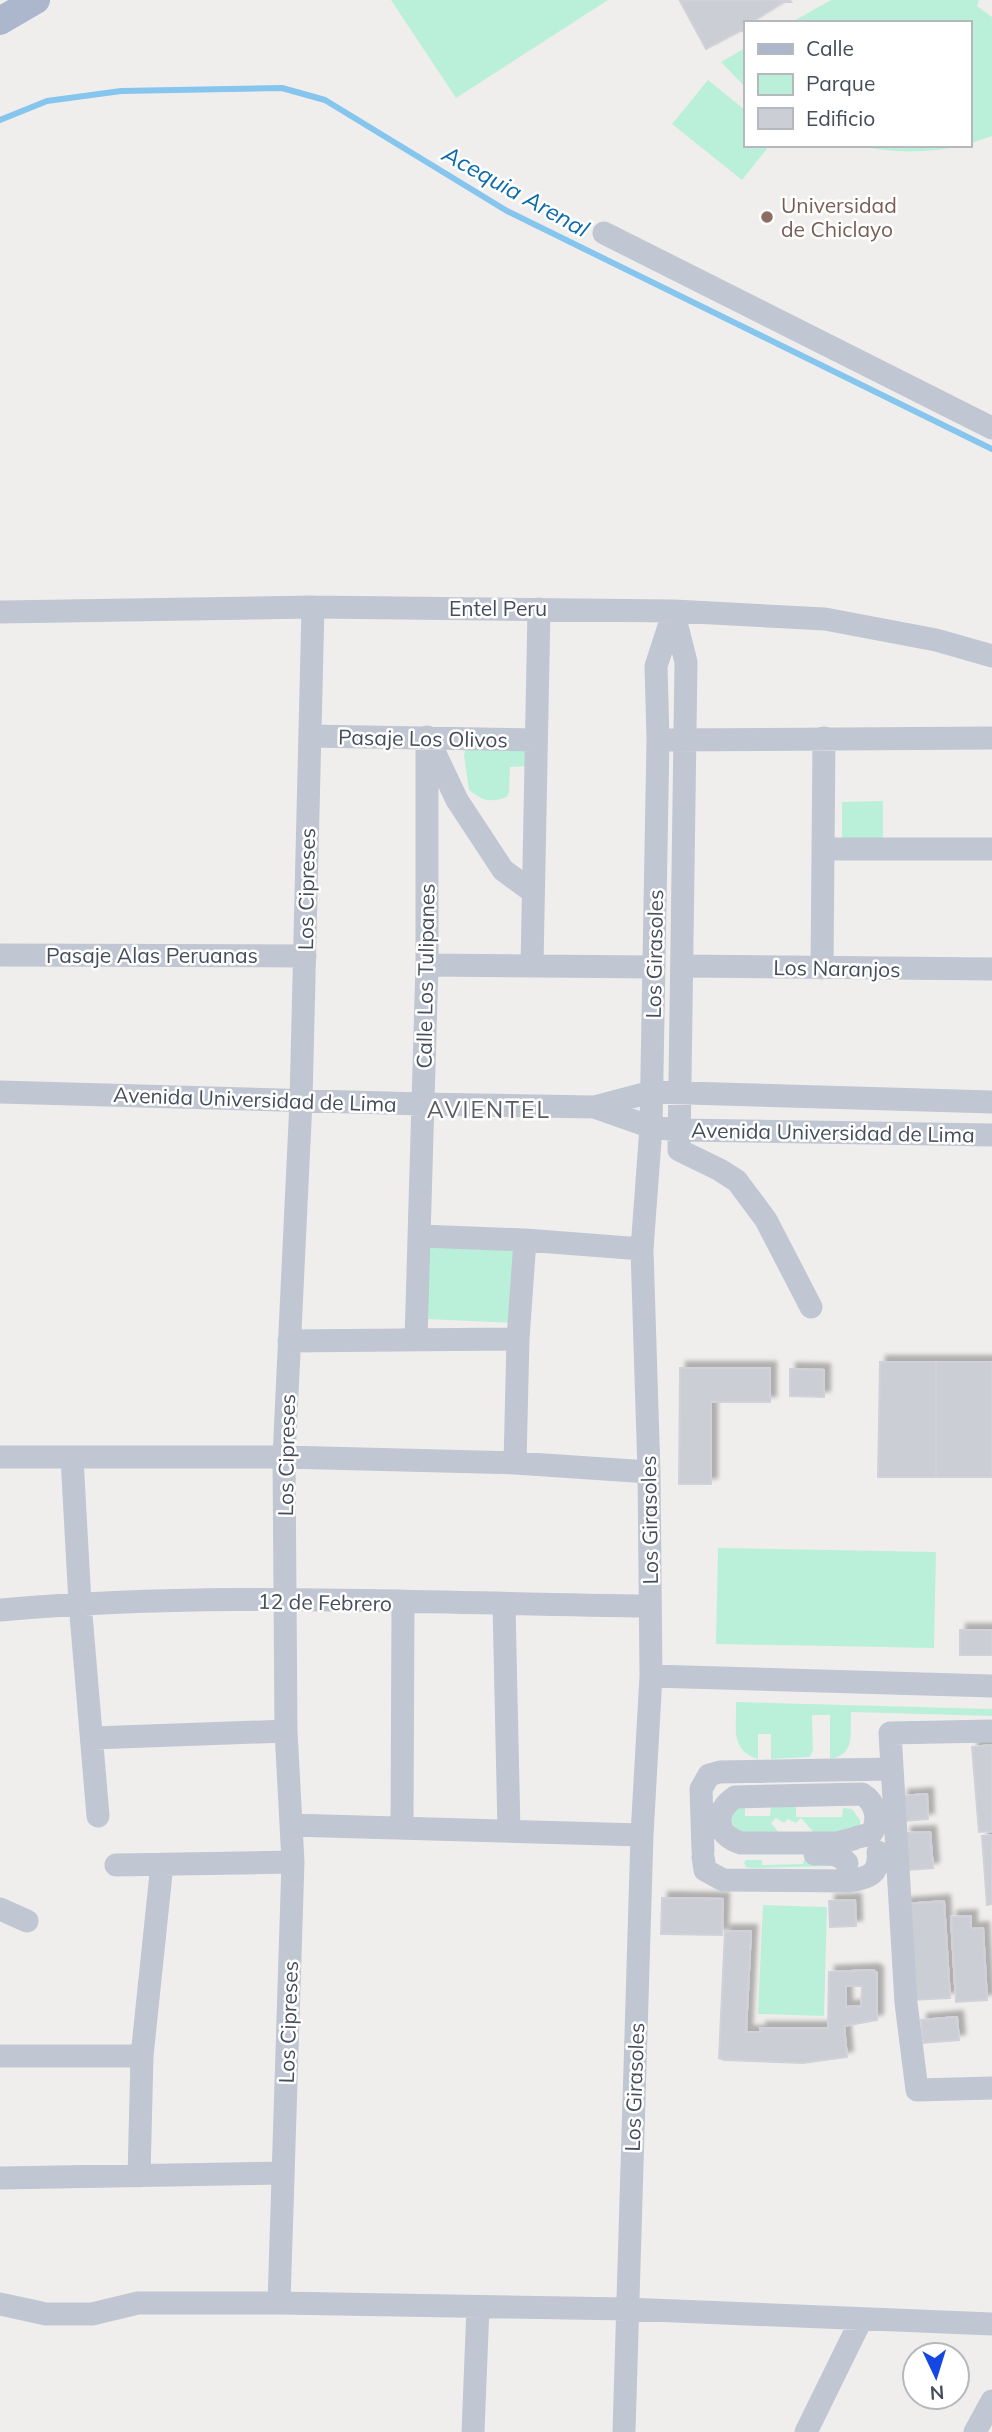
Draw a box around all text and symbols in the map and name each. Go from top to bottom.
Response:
legend [744,21,971,147]
text: Calle [806,35,854,61]
text: Parque [806,70,875,96]
text: Edificio [806,105,875,131]
water label: Acequia Arenal [437,138,595,243]
place label: Universidad de Chiclayo [781,192,897,242]
marker: Universidad de Chiclayo [759,209,775,225]
street label: Entel Peru [449,595,547,621]
street label: Pasaje Los Olivos [338,724,508,752]
street label: Los Cipreses [292,828,320,950]
street label: Calle Los Tulipanes [410,883,440,1069]
street label: Los Girasoles [640,889,668,1019]
street label: Pasaje Alas Peruanas [46,942,258,968]
street label: Los Naranjos [773,954,901,982]
street label: Avenida Universidad de Lima [113,1081,397,1117]
district label: AVIENTEL [427,1095,551,1124]
street label: Avenida Universidad de Lima [691,1117,975,1147]
street label: Los Cipreses [272,1394,300,1516]
street label: Los Girasoles [635,1455,663,1585]
street label: 12 de Febrero [258,1588,392,1616]
street label: Los Cipreses [273,1960,303,2084]
street label: Los Girasoles [619,2022,649,2152]
north arrow [901,2341,971,2411]
text: N [929,2380,945,2405]

